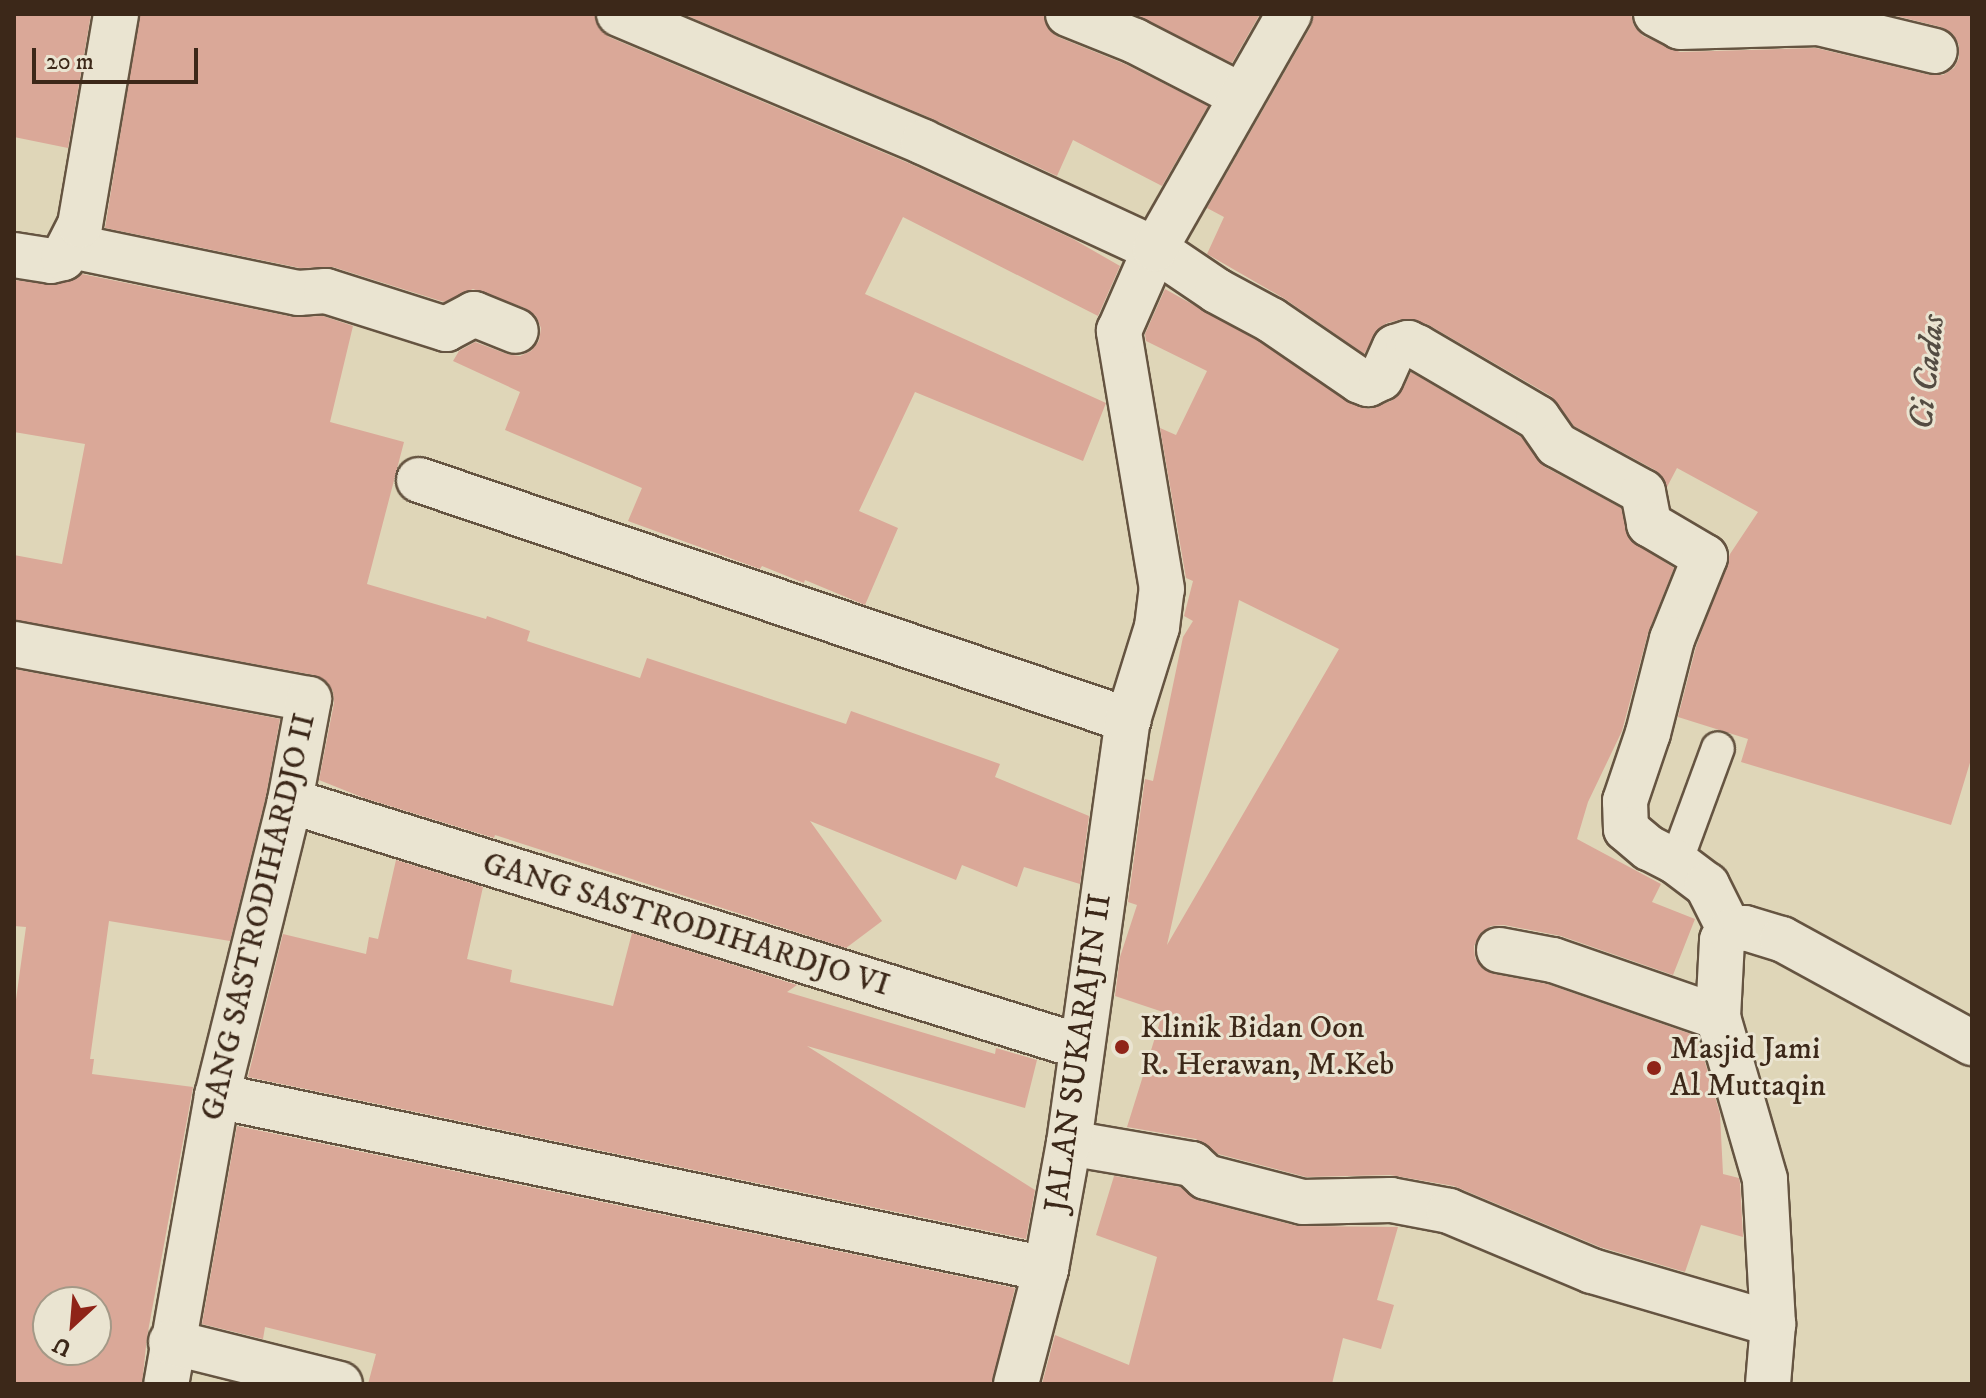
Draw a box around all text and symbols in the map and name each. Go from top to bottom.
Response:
scale bar [36,32,202,82]
text: 20 m [46,47,94,77]
water label: Ci Cadas [1902,312,1954,432]
street label: GANG SASTRODIHARDJO II [193,710,325,1124]
street label: GANG SASTRODIHARDJO VI [478,845,894,1005]
street label: JALAN SUKARAJIN II [1038,891,1120,1215]
place label: Klinik Bidan Oon R. Herawan, M.Keb [1140,1010,1394,1085]
place label: Masjid Jami Al Muttaqin [1670,1031,1826,1106]
marker: Klinik Bidan Oon R. Herawan, M.Keb [1111,1036,1133,1058]
marker: Masjid Jami Al Muttaqin [1645,1059,1663,1077]
north arrow [32,1286,112,1366]
text: U [49,1330,76,1362]

